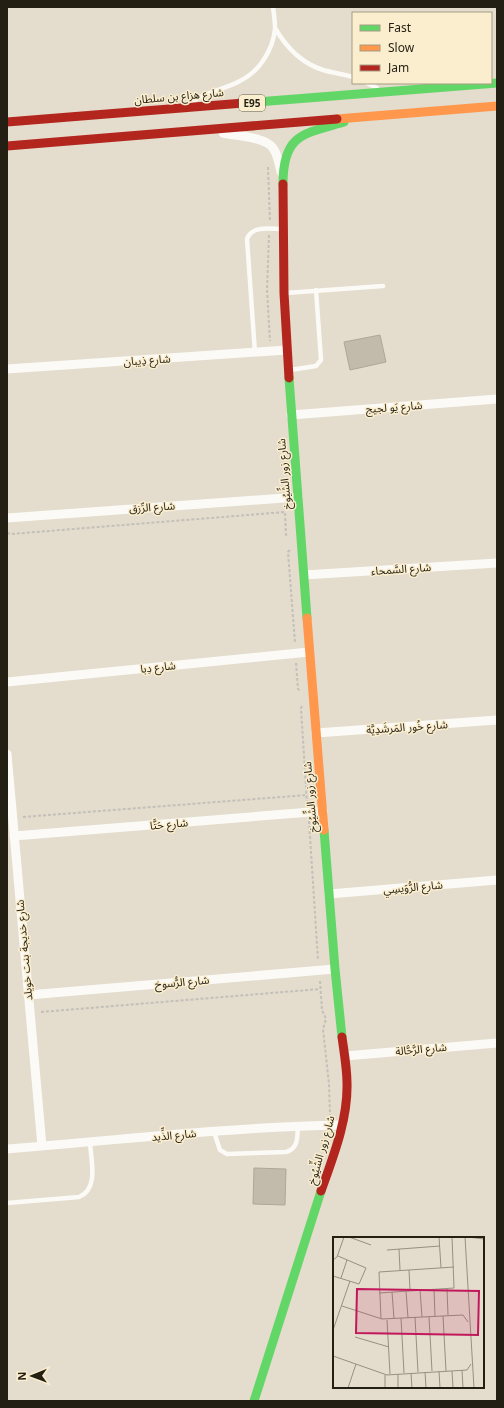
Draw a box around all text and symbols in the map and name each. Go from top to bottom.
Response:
legend [352,12,492,84]
text: Fast [388,19,412,36]
text: Slow [388,39,415,56]
text: Jam [387,59,409,76]
street label: شارع هزاع بن سلطان [133,84,225,108]
road number: E95 [239,95,265,111]
street label: شارع ذِيبان [123,350,172,370]
street label: شارع يَو لجيج [365,397,423,417]
street label: شارع زور الشِّيُوخ [272,437,295,510]
street label: شارع الرِّزق [128,497,176,517]
street label: شارع السَّمحاء [370,559,432,579]
street label: شارع دِبا [139,657,177,677]
street label: شارع خُور المَرشَدِيَّة [366,716,449,738]
street label: شارع زور الشِّيُوخ [298,760,321,833]
street label: شارع حَتَّا [149,814,189,834]
street label: شارع الرُّوَيسِي [383,876,444,899]
street label: شارع خديجة بنت خويلد [12,899,36,1001]
street label: شارع الرُّسوخ [154,972,210,992]
street label: شارع الرَّحَّالة [395,1039,448,1059]
street label: شارع زور الشِّيُوخ [303,1113,339,1186]
street label: شارع الذِّيد [151,1124,197,1145]
inset map [333,1237,484,1388]
north arrow [12,1356,52,1396]
text: N [14,1372,29,1381]

